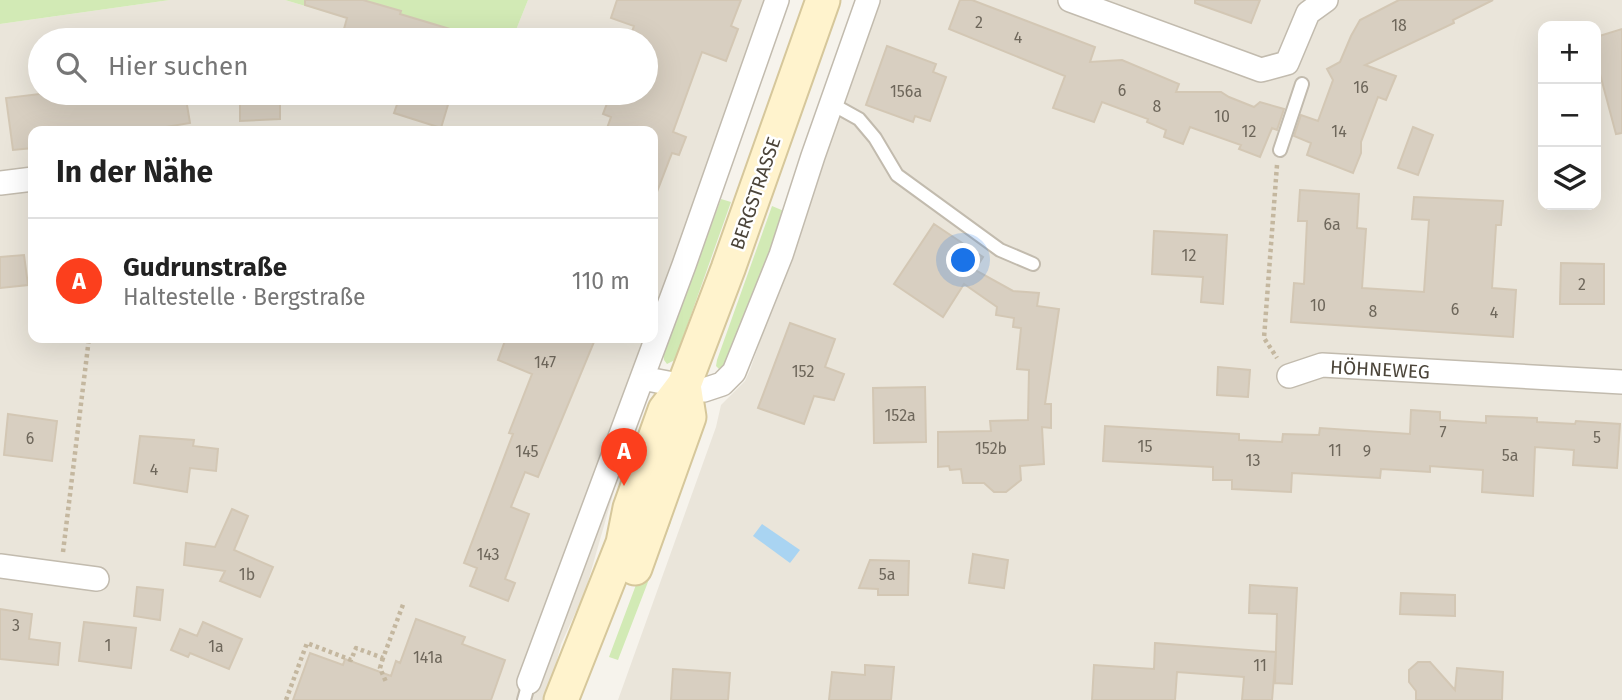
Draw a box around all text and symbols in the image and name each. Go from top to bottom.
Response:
house number: 2 [975,13,983,32]
house number: 18 [1391,16,1407,35]
map controls [1538,21,1601,210]
button: + [1538,21,1601,84]
search box [28,28,658,105]
house number: 4 [1014,28,1023,47]
icon: search [52,48,90,86]
text: Hier suchen [108,51,248,82]
house number: 16 [1353,78,1369,97]
house number: 6 [1118,81,1126,100]
house number: 156a [890,82,922,101]
button: − [1538,84,1601,147]
house number: 8 [1153,97,1162,116]
house number: 10 [1214,107,1230,126]
house number: 12 [1242,122,1256,141]
house number: 14 [1331,122,1347,141]
street label: BERGSTRASSE [725,134,786,253]
button: layers [1538,147,1601,210]
text: In der Nähe [56,154,213,190]
house number: 6a [1323,215,1341,234]
your location [946,243,980,277]
house number: 12 [1182,246,1196,265]
text: Gudrunstraße [123,252,287,283]
text: A [72,267,86,295]
text: 110 m [572,267,630,295]
house number: 2 [1578,275,1586,294]
text: Haltestelle · Bergstraße [123,283,366,311]
house number: 10 [1310,296,1326,315]
house number: 6 [1451,300,1459,319]
house number: 8 [1369,302,1378,321]
house number: 4 [1490,303,1499,322]
house number: 147 [534,353,556,372]
street label: HÖHNEWEG [1330,355,1430,384]
house number: 152 [792,362,814,381]
house number: 152a [884,406,916,425]
house number: 7 [1439,423,1447,442]
pin: A [601,428,647,486]
house number: 5 [1593,428,1601,447]
house number: 6 [26,429,34,448]
house number: 15 [1138,437,1152,456]
house number: 152b [975,439,1007,458]
house number: 11 [1328,441,1342,460]
house number: 145 [515,442,539,461]
house number: 9 [1363,442,1371,461]
house number: 5a [1502,446,1518,465]
house number: 13 [1246,451,1260,470]
house number: 4 [150,460,159,479]
house number: 143 [476,545,500,564]
house number: 1b [239,565,255,584]
house number: 5a [879,565,895,584]
house number: 3 [12,616,20,635]
house number: 1 [105,636,111,655]
house number: 1a [208,637,224,656]
house number: 141a [413,648,443,667]
house number: 11 [1253,656,1267,675]

